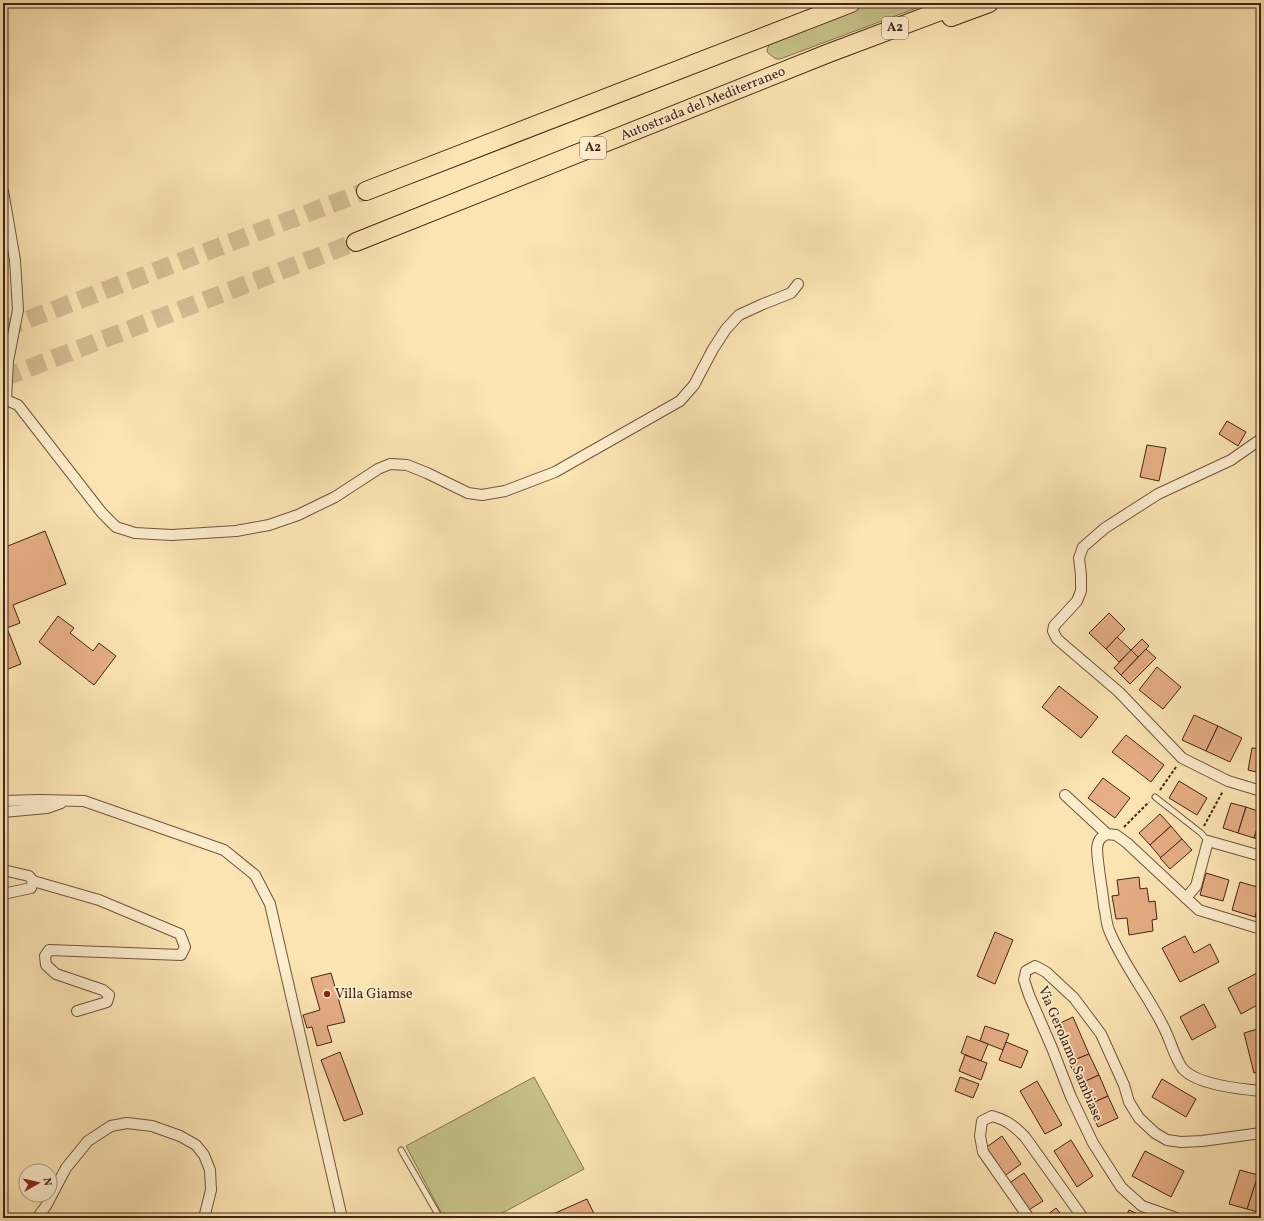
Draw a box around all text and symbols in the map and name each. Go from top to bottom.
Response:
road number: A2 [882,17,908,39]
street label: Autostrada del Mediterraneo [618,62,788,146]
road number: A2 [580,137,606,159]
street label: Via Gerolamo Sambiase [1033,983,1107,1125]
place label: Villa Giamse [335,985,413,1004]
marker: Villa Giamse [322,989,332,999]
north arrow [18,1163,58,1203]
text: N [38,1177,54,1187]

